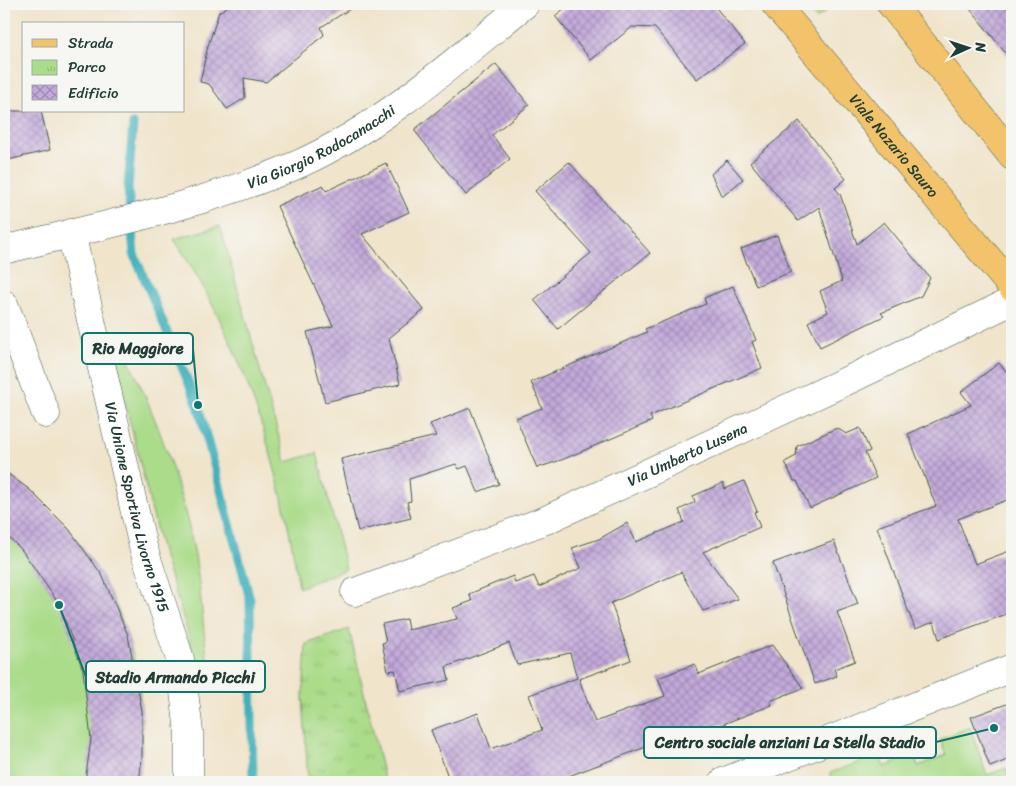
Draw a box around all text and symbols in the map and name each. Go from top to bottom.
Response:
legend [22,22,185,112]
north arrow [944,22,994,72]
text: Strada [68,30,114,56]
text: N [968,41,993,53]
text: Parco [68,54,106,80]
text: Edificio [68,80,119,106]
street label: Viale Nazario Sauro [842,88,946,204]
street label: Via Giorgio Rodocanacchi [243,97,402,196]
callout: Rio Maggiore [82,333,193,364]
text: Rio Maggiore [91,334,184,363]
street label: Via Unione Sportiva Livorno 1915 [97,399,177,616]
street label: Via Umberto Lusena [623,415,752,494]
callout: Stadio Armando Picchi [86,661,265,692]
text: Stadio Armando Picchi [94,663,256,692]
callout: Centro sociale anziani La Stella Stadio [644,727,936,758]
text: Centro sociale anziani La Stella Stadio [654,728,926,757]

